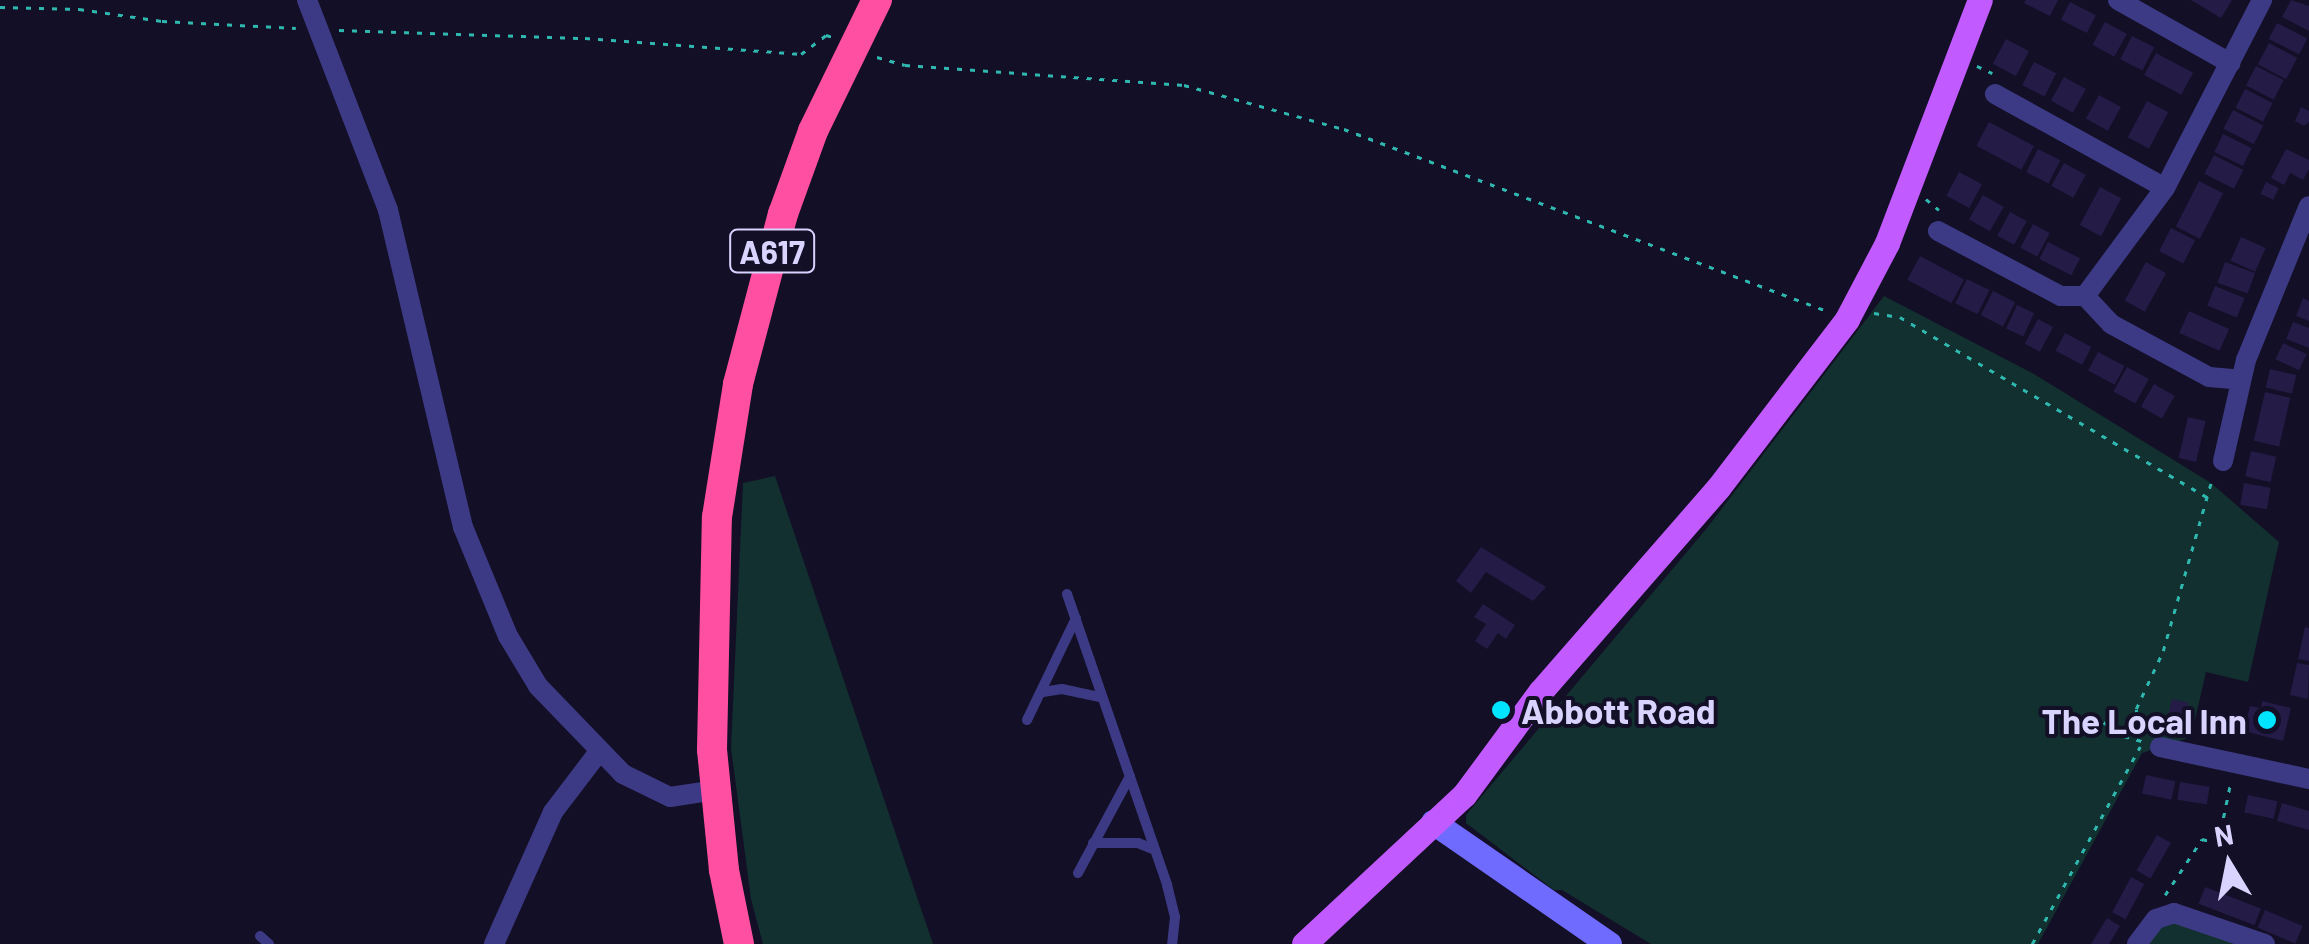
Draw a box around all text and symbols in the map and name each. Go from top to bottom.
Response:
road number: A617 [727,224,817,278]
place label: Abbott Road [1521,689,1716,731]
marker: Abbott Road [1490,699,1512,721]
place label: The Local Inn [2042,699,2247,741]
marker: The Local Inn [2256,709,2278,731]
north arrow [2179,814,2279,914]
text: N [2212,816,2236,853]

